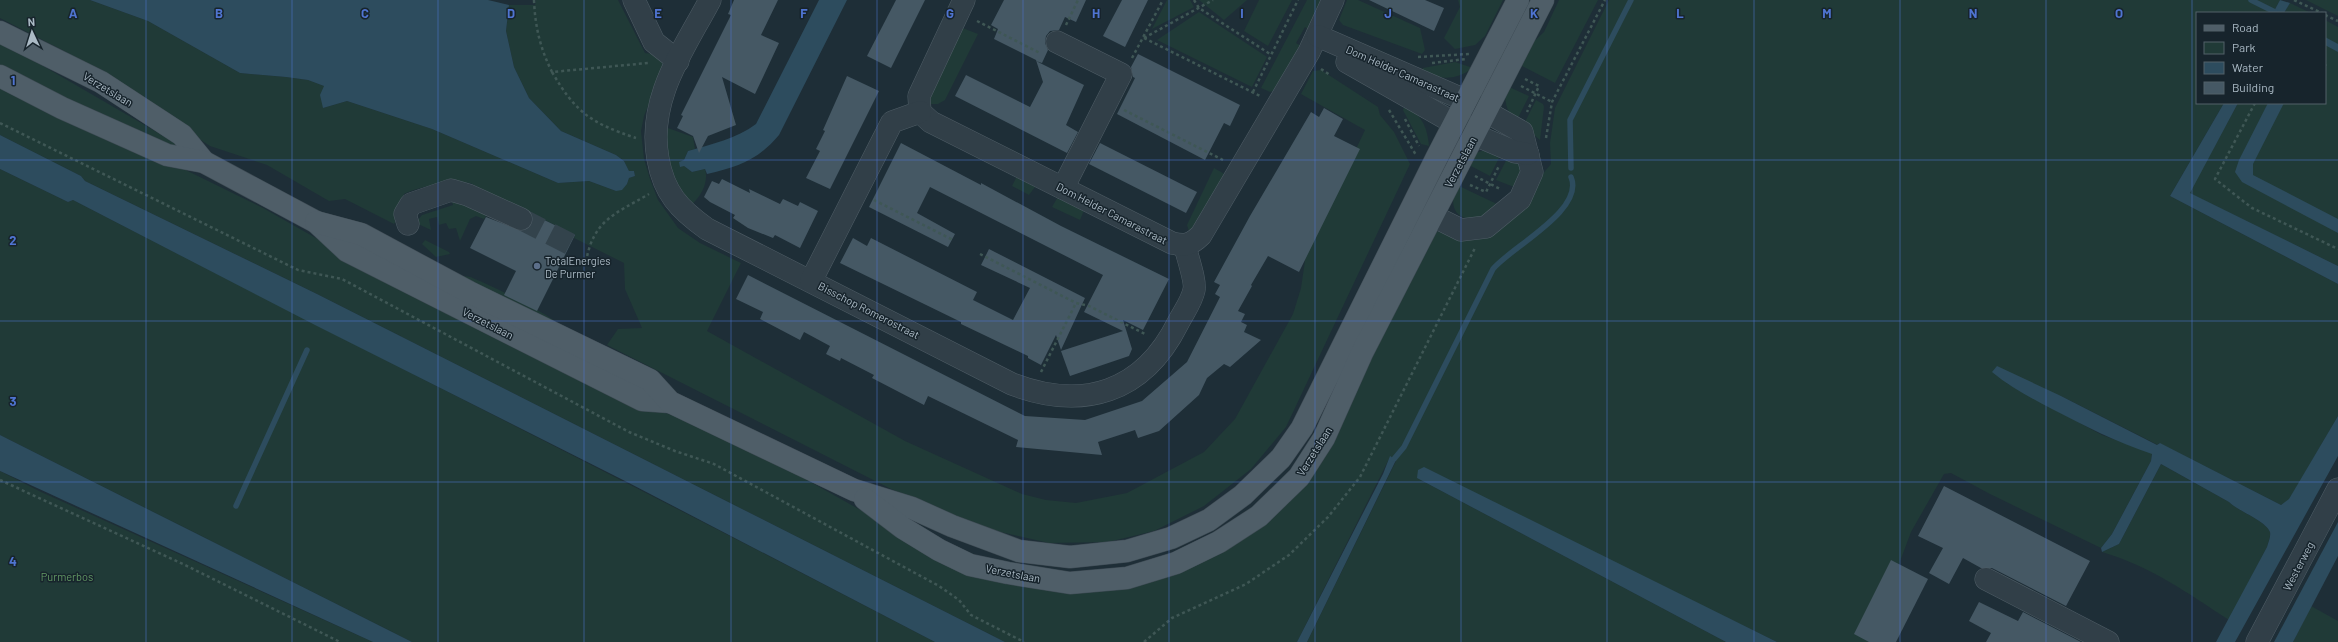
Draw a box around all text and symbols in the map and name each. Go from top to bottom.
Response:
text: A [69,5,78,21]
text: B [215,5,223,21]
text: C [361,5,369,21]
text: D [507,5,515,21]
text: E [654,5,662,21]
text: F [800,5,808,21]
text: G [946,5,954,21]
text: H [1092,5,1100,21]
text: I [1240,5,1244,21]
text: J [1384,5,1392,21]
text: K [1530,5,1538,21]
text: L [1676,5,1684,21]
text: M [1822,5,1832,21]
text: N [1969,5,1977,21]
text: O [2115,5,2123,21]
north arrow [12,12,52,52]
legend [2196,12,2326,104]
text: N [27,15,35,28]
text: Road [2232,20,2259,34]
text: Park [2232,40,2256,54]
street label: Dom Helder Camarastraat [1344,42,1462,104]
text: Water [2232,60,2264,74]
street label: Verzetslaan [81,69,135,109]
text: 1 [11,72,15,88]
text: Building [2232,80,2274,94]
street label: Verzetslaan [1441,134,1479,190]
street label: Dom Helder Camarastraat [1054,179,1170,247]
text: 2 [9,232,17,248]
place label: TotalEnergies De Purmer [545,254,611,280]
marker: TotalEnergies De Purmer [532,261,542,271]
street label: Bisschop Romerostraat [816,279,922,341]
street label: Verzetslaan [460,305,516,341]
text: 3 [9,393,17,409]
street label: Verzetslaan [1294,424,1334,478]
street label: Westerweg [2280,539,2316,593]
text: 4 [9,553,17,569]
street label: Verzetslaan [985,561,1042,585]
park label: Purmerbos [41,570,93,583]

